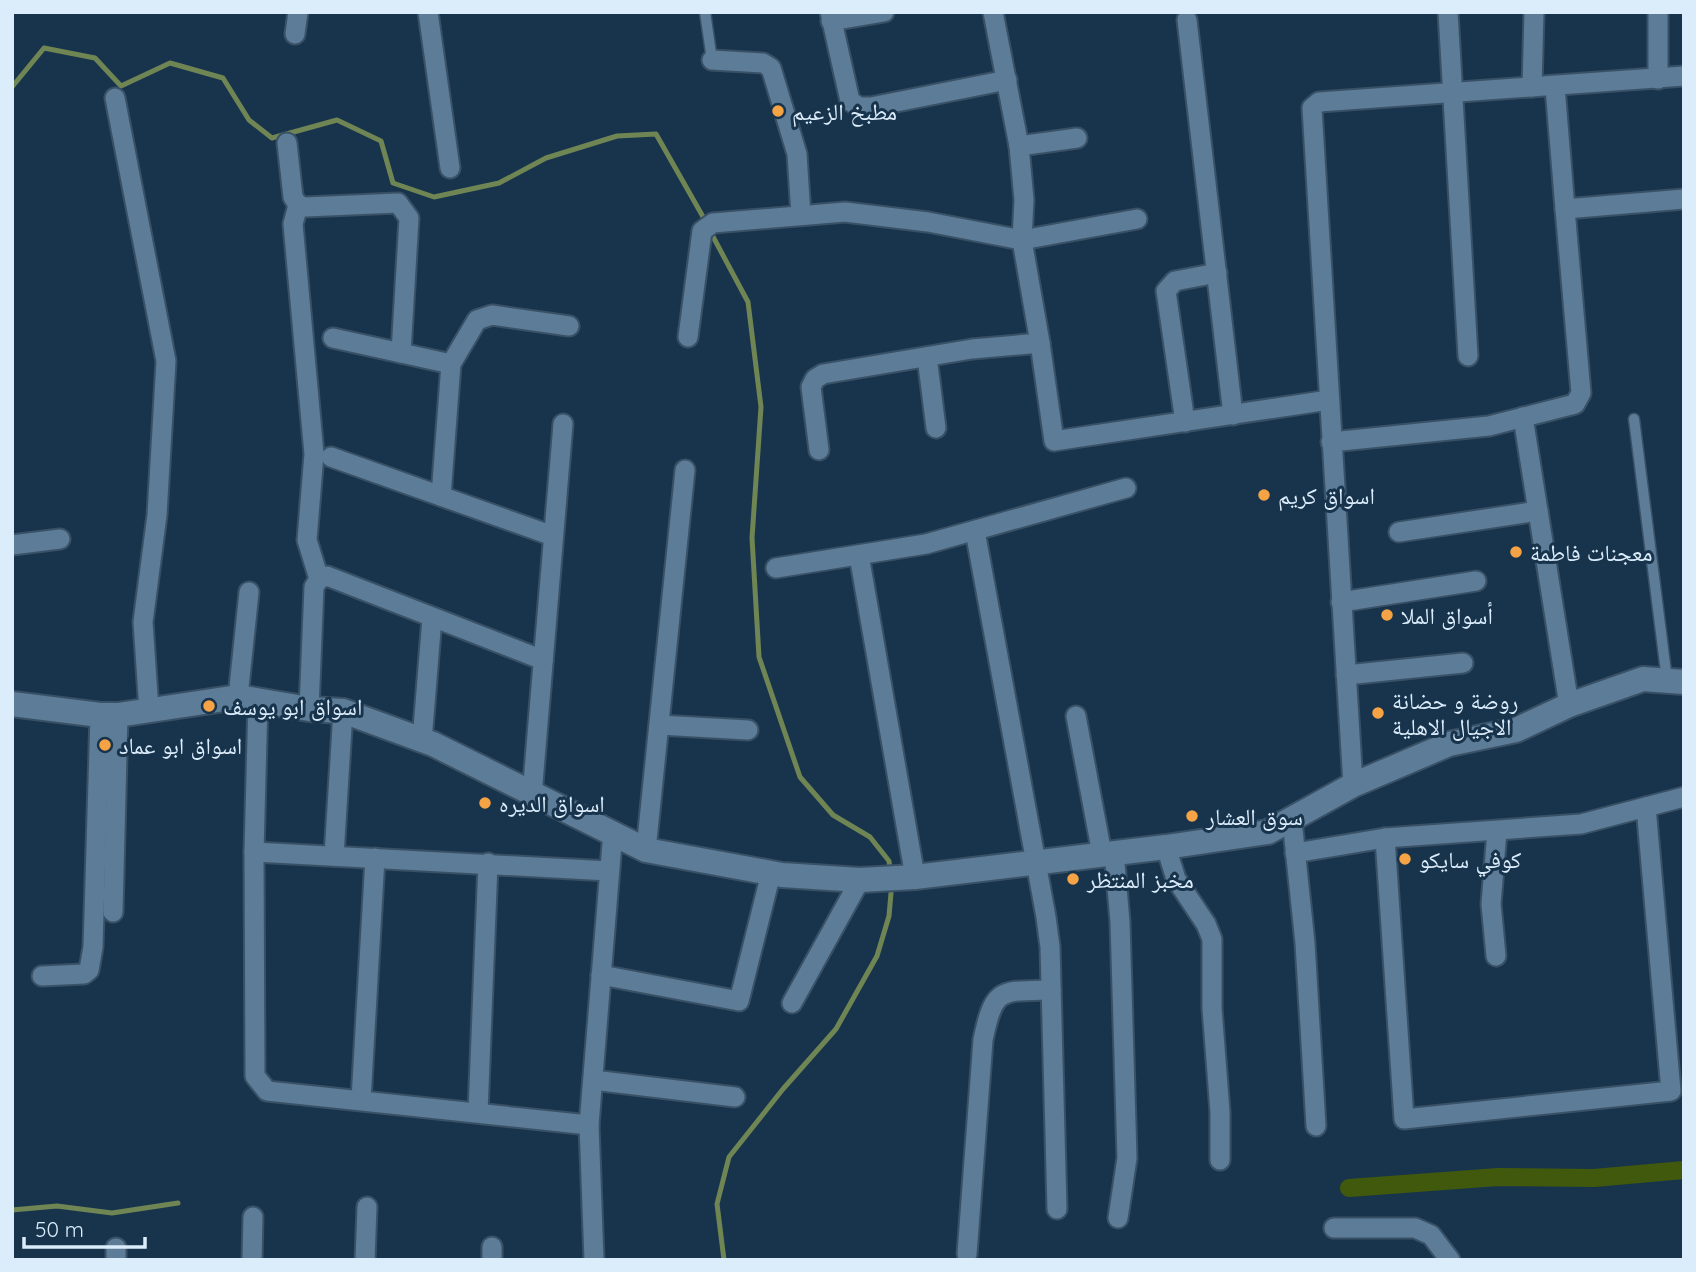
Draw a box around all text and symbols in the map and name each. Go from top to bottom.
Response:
place label: مطبخ الزعيم [792,97,897,128]
marker: مطبخ الزعيم [770,103,786,119]
place label: اسواق كريم [1278,481,1375,512]
marker: اسواق كريم [1256,487,1272,503]
place label: معجنات فاطمة [1530,538,1652,567]
marker: معجنات فاطمة [1508,544,1524,560]
place label: أسواق الملا [1401,601,1493,630]
marker: أسواق الملا [1379,607,1395,623]
place label: روضة و حضانة الاجيال الاهلية [1392,686,1519,741]
place label: اسواق ابو يوسف [223,692,362,721]
marker: اسواق ابو يوسف [201,698,217,714]
marker: روضة و حضانة الاجيال الاهلية [1370,705,1386,721]
place label: اسواق ابو عماد [119,731,242,760]
marker: اسواق ابو عماد [97,737,113,753]
place label: اسواق الديره [499,789,605,818]
marker: اسواق الديره [477,795,493,811]
place label: سوق العشار [1205,802,1303,831]
marker: سوق العشار [1184,808,1200,824]
place label: كوفي سايكو [1419,845,1522,878]
marker: كوفي سايكو [1397,851,1413,867]
place label: مخبز المنتظر [1086,865,1194,894]
marker: مخبز المنتظر [1065,871,1081,887]
scale bar [24,1206,145,1250]
text: 50 m [35,1216,84,1242]

